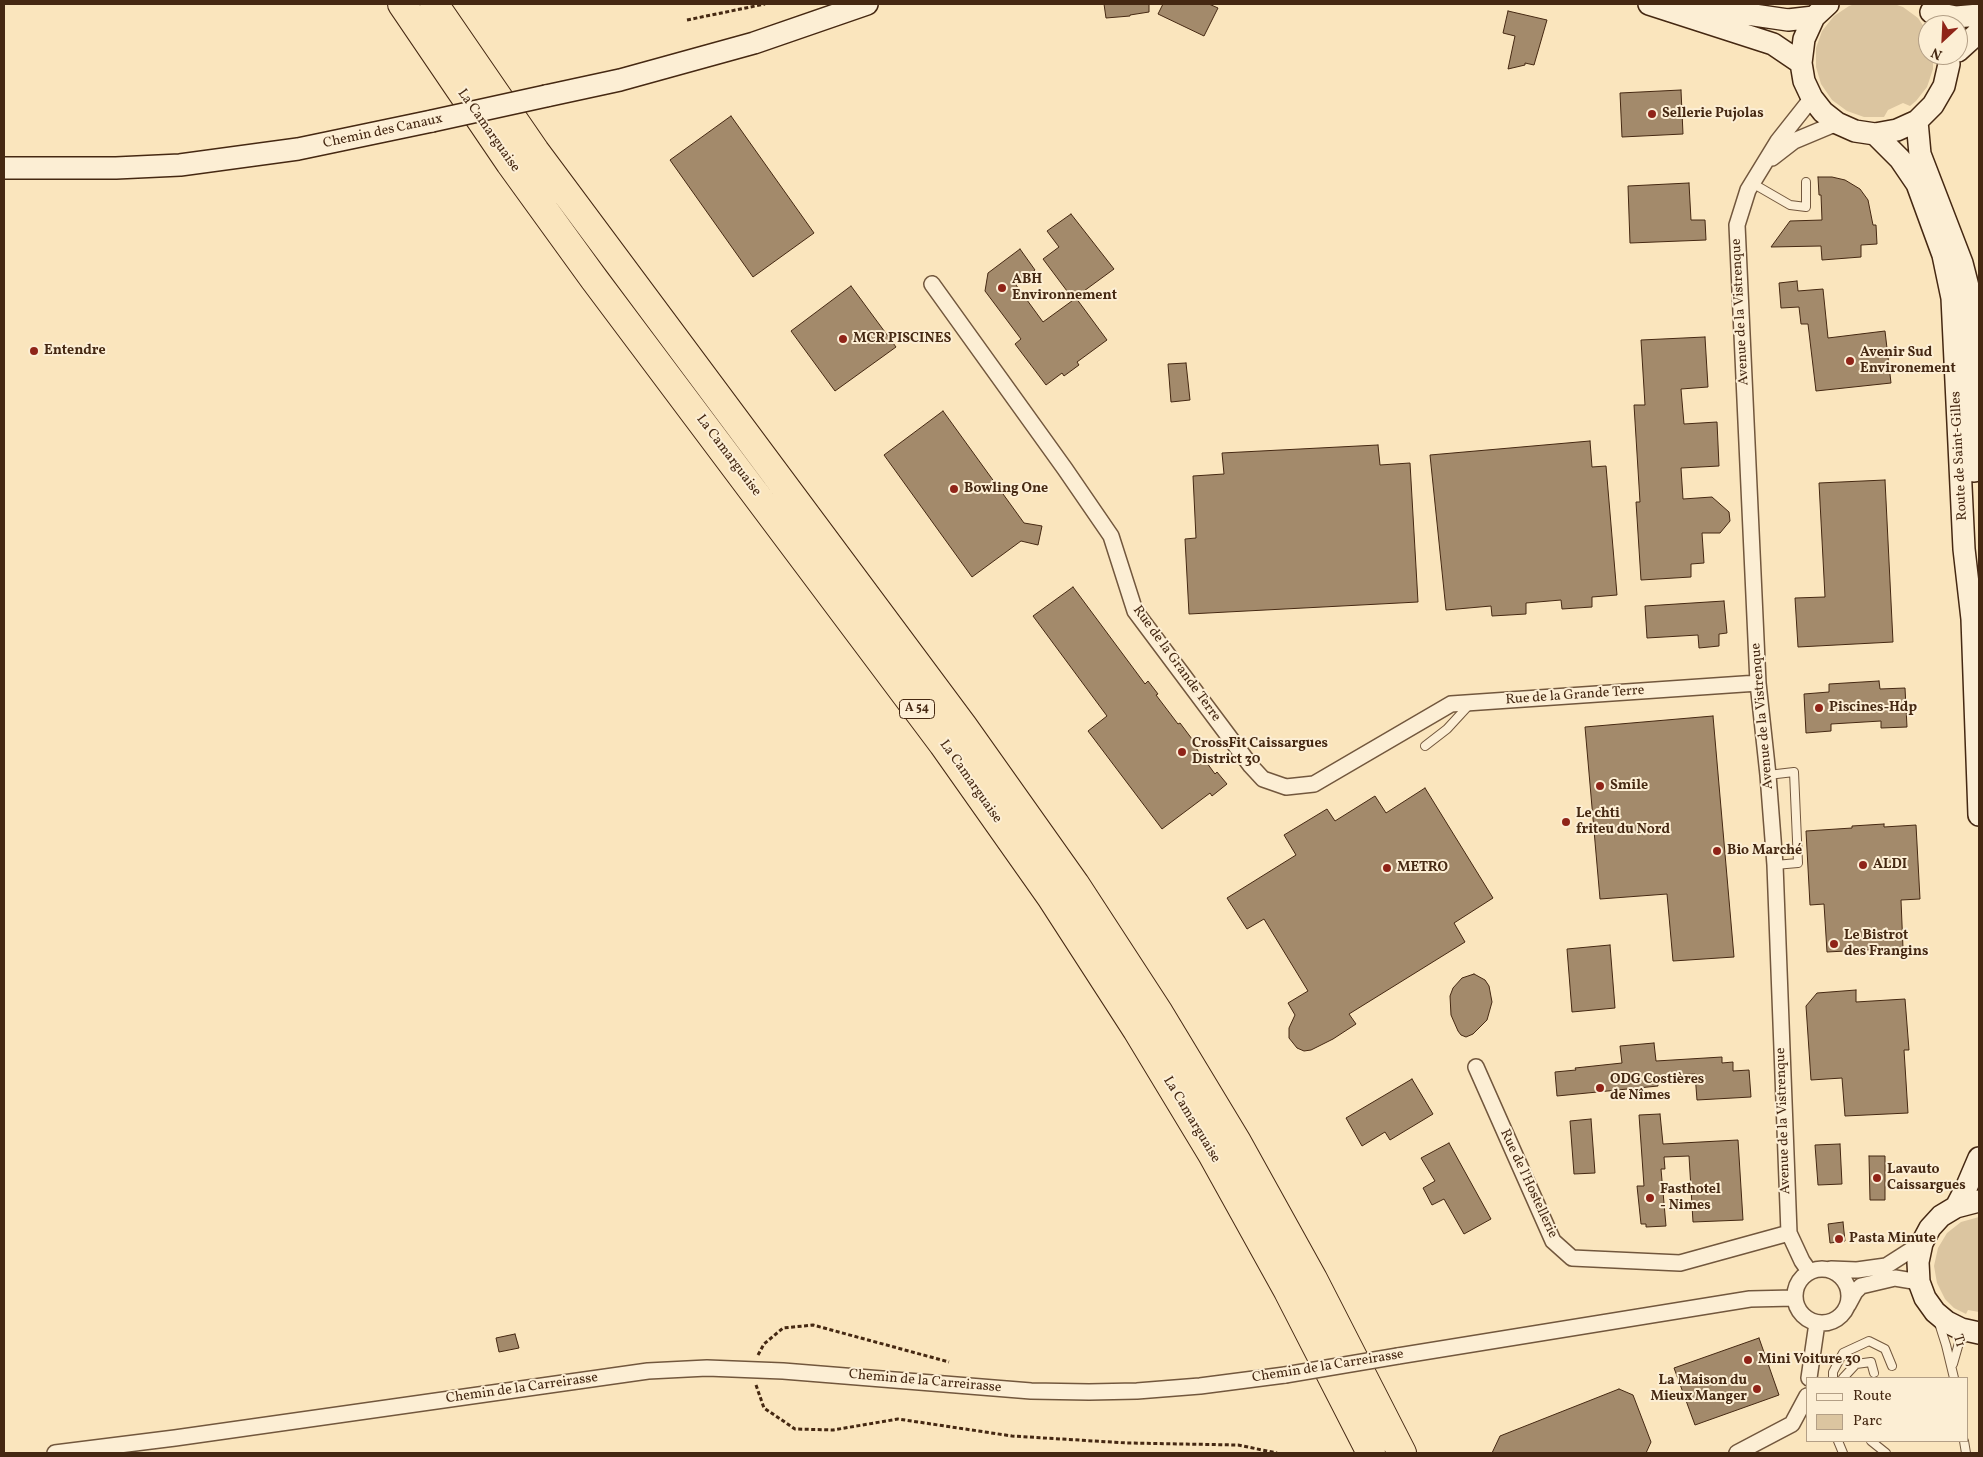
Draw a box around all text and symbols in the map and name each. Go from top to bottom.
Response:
north arrow [1918,15,1968,65]
text: N [1928,42,1946,64]
street label: La Camarguaise [453,86,523,176]
place label: Sellerie Pujolas [1662,106,1764,122]
marker: Sellerie Pujolas [1646,108,1658,120]
street label: Chemin des Canaux [322,111,444,153]
street label: Avenue de la Vistrenque [1729,238,1753,386]
place label: ABH Environnement [1012,272,1117,304]
marker: ABH Environnement [996,282,1008,294]
place label: MCR PISCINES [853,331,951,347]
marker: MCR PISCINES [837,333,849,345]
place label: Entendre [44,343,106,359]
marker: Entendre [28,345,40,357]
place label: Avenir Sud Environement [1860,345,1956,378]
marker: Avenir Sud Environement [1844,355,1856,367]
street label: Route de Saint-Gilles [1948,391,1972,521]
street label: La Camarguaise [692,412,764,500]
place label: Bowling One [964,481,1048,497]
marker: Bowling One [948,483,960,495]
street label: Rue de la Grande Terre [1128,603,1224,725]
street label: Avenue de la Vistrenque [1748,642,1778,790]
street label: Rue de la Grande Terre [1505,683,1645,709]
road number: A 54 [900,700,934,719]
place label: Piscines-Hdp [1829,700,1917,716]
marker: Piscines-Hdp [1813,702,1825,714]
place label: CrossFit Caissargues District 30 [1192,736,1328,769]
street label: La Camarguaise [935,737,1005,827]
marker: CrossFit Caissargues District 30 [1176,746,1188,758]
place label: Smile [1610,778,1648,794]
marker: Smile [1594,780,1606,792]
place label: Le chti friteu du Nord [1576,806,1670,839]
marker: Le chti friteu du Nord [1560,816,1572,828]
place label: Bio Marché [1727,843,1802,859]
marker: Bio Marché [1711,845,1723,857]
place label: ALDI [1873,857,1907,873]
marker: ALDI [1857,859,1869,871]
place label: METRO [1397,860,1448,876]
marker: METRO [1381,862,1393,874]
place label: Le Bistrot des Frangins [1844,928,1928,960]
marker: Le Bistrot des Frangins [1828,938,1840,950]
street label: Avenue de la Vistrenque [1773,1047,1795,1195]
place label: ODG Costières de Nîmes [1610,1072,1704,1104]
street label: La Camarguaise [1159,1074,1223,1166]
marker: ODG Costières de Nîmes [1594,1082,1606,1094]
street label: Rue de l'Hostellerie [1495,1127,1561,1241]
place label: Lavauto Caissargues [1887,1162,1966,1194]
marker: Lavauto Caissargues [1871,1172,1883,1184]
place label: Fasthotel - Nimes [1660,1182,1721,1214]
marker: Fasthotel - Nimes [1644,1192,1656,1204]
place label: Pasta Minute [1849,1231,1936,1247]
marker: Pasta Minute [1833,1233,1845,1245]
street label: T1 [1948,1332,1968,1350]
street label: Chemin de la Carreirasse [1251,1347,1405,1387]
place label: Mini Voiture 30 [1758,1352,1861,1368]
marker: Mini Voiture 30 [1742,1354,1754,1366]
street label: Chemin de la Carreirasse [848,1367,1002,1397]
street label: Chemin de la Carreirasse [445,1370,599,1408]
place label: La Maison du Mieux Manger [1650,1373,1747,1405]
legend [1806,1377,1968,1442]
marker: La Maison du Mieux Manger [1751,1383,1763,1395]
text: Route [1853,1386,1892,1407]
text: Parc [1853,1411,1882,1432]

